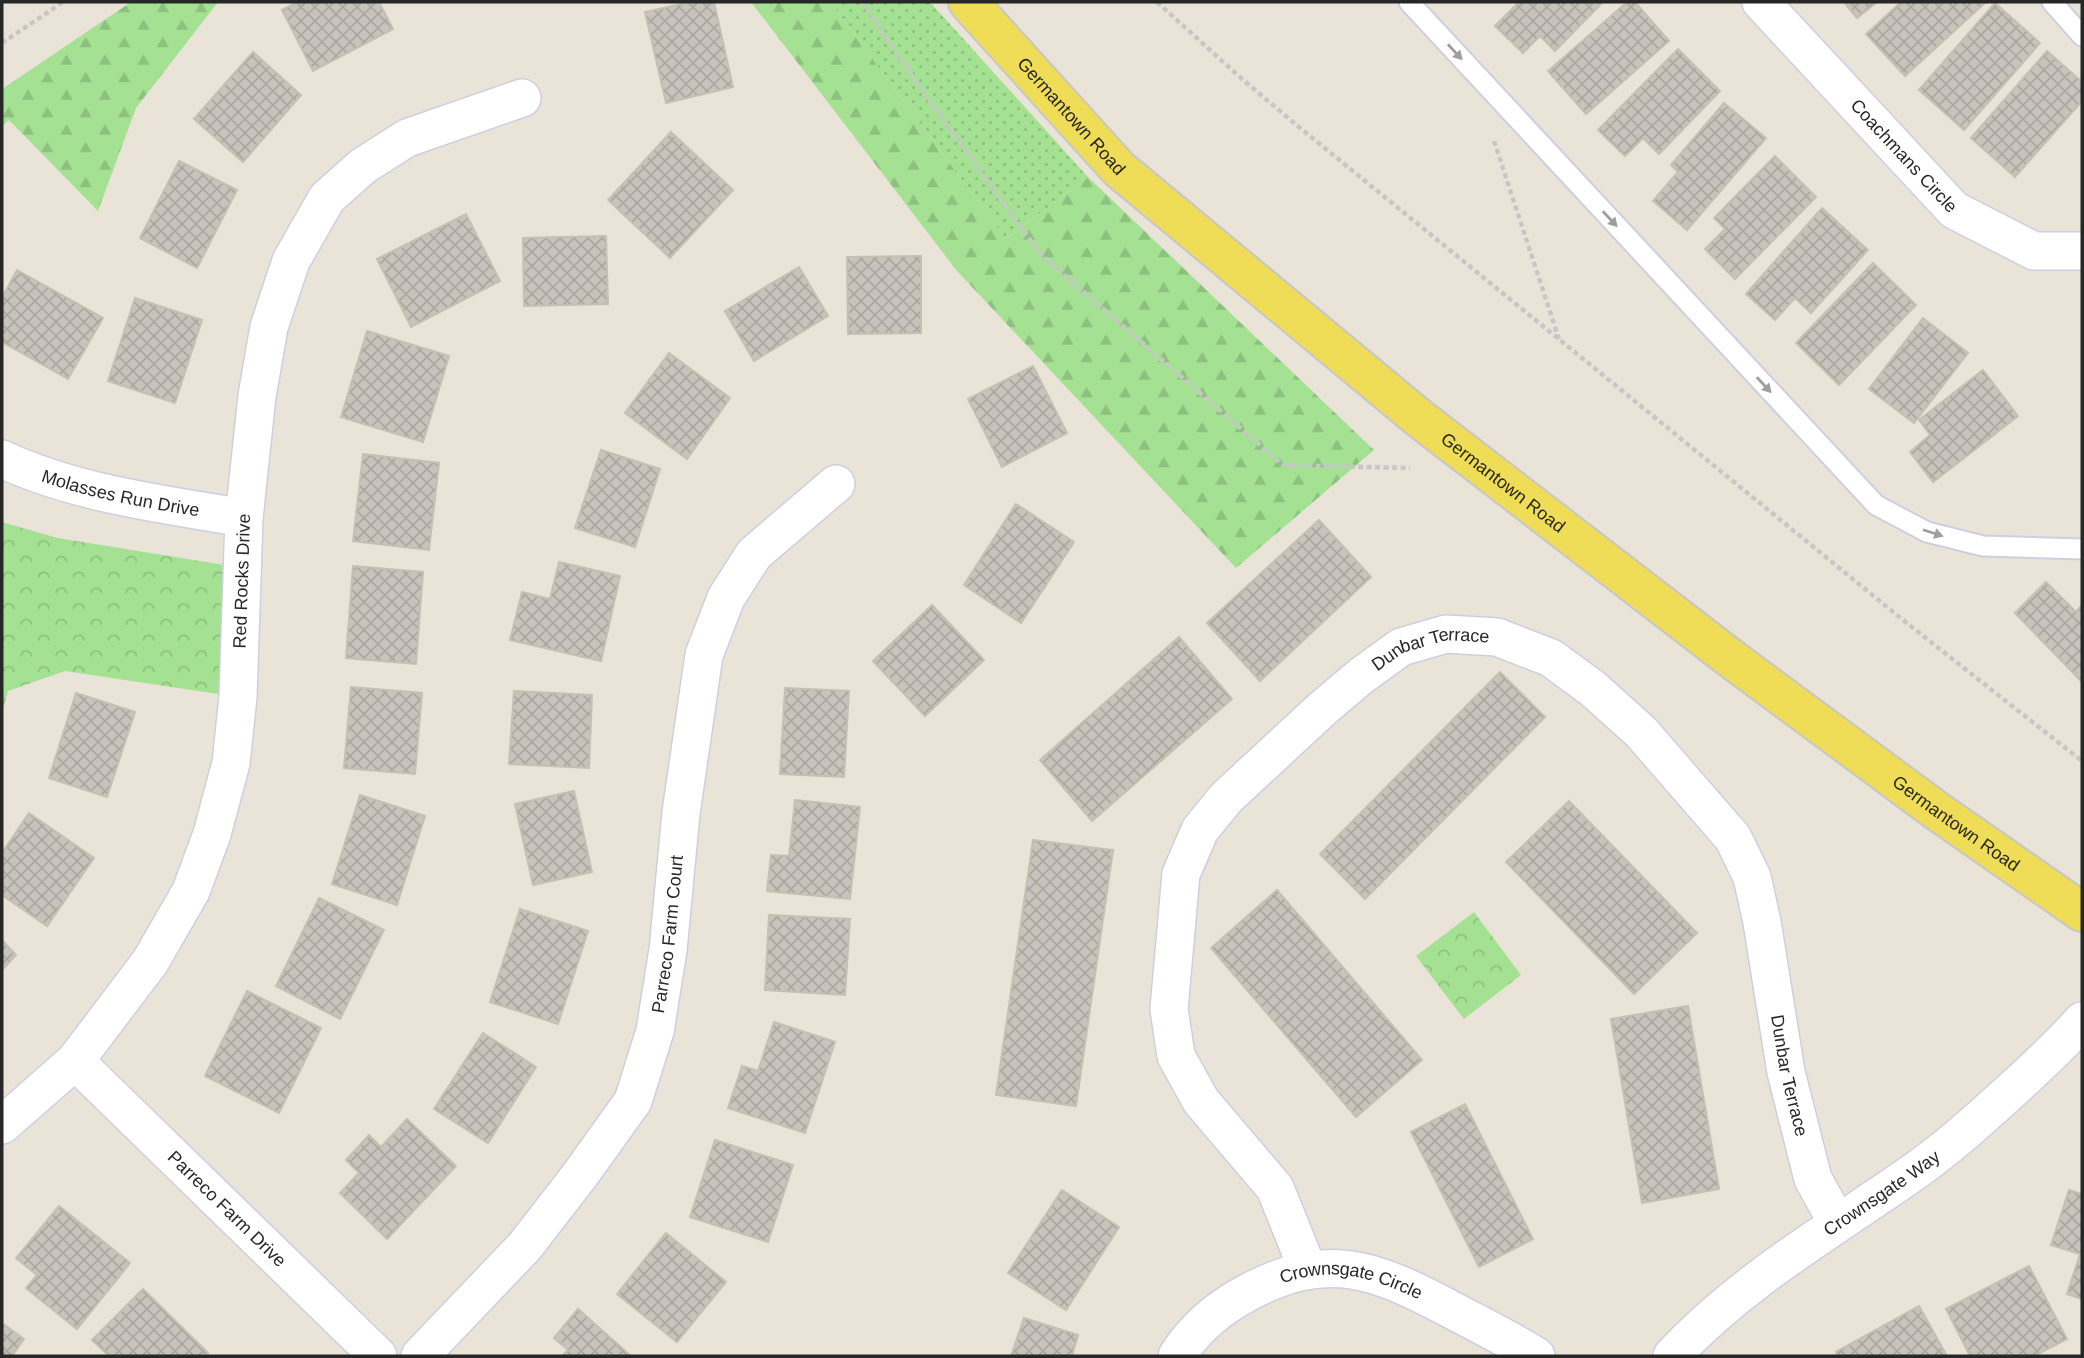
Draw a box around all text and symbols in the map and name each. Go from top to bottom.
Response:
one-way arrow [1447,43,1463,61]
street label: Germantown Road [1013,53,1129,179]
street label: Coachmans Circle [1846,95,1961,217]
one-way arrow [1601,210,1618,227]
one-way arrow [1756,376,1772,393]
street label: Germantown Road [1437,429,1569,537]
street label: Molasses Run Drive [39,466,201,520]
street label: Red Rocks Drive [230,513,254,649]
one-way arrow [1923,528,1944,538]
street label: Dunbar Terrace [1368,624,1490,675]
street label: Germantown Road [1889,772,2023,875]
street label: Parreco Farm Court [648,854,687,1015]
street label: Dunbar Terrace [1767,1013,1812,1138]
street label: Crownsgate Way [1820,1146,1944,1240]
street label: Parreco Farm Drive [164,1147,290,1271]
street label: Crownsgate Circle [1277,1258,1426,1303]

